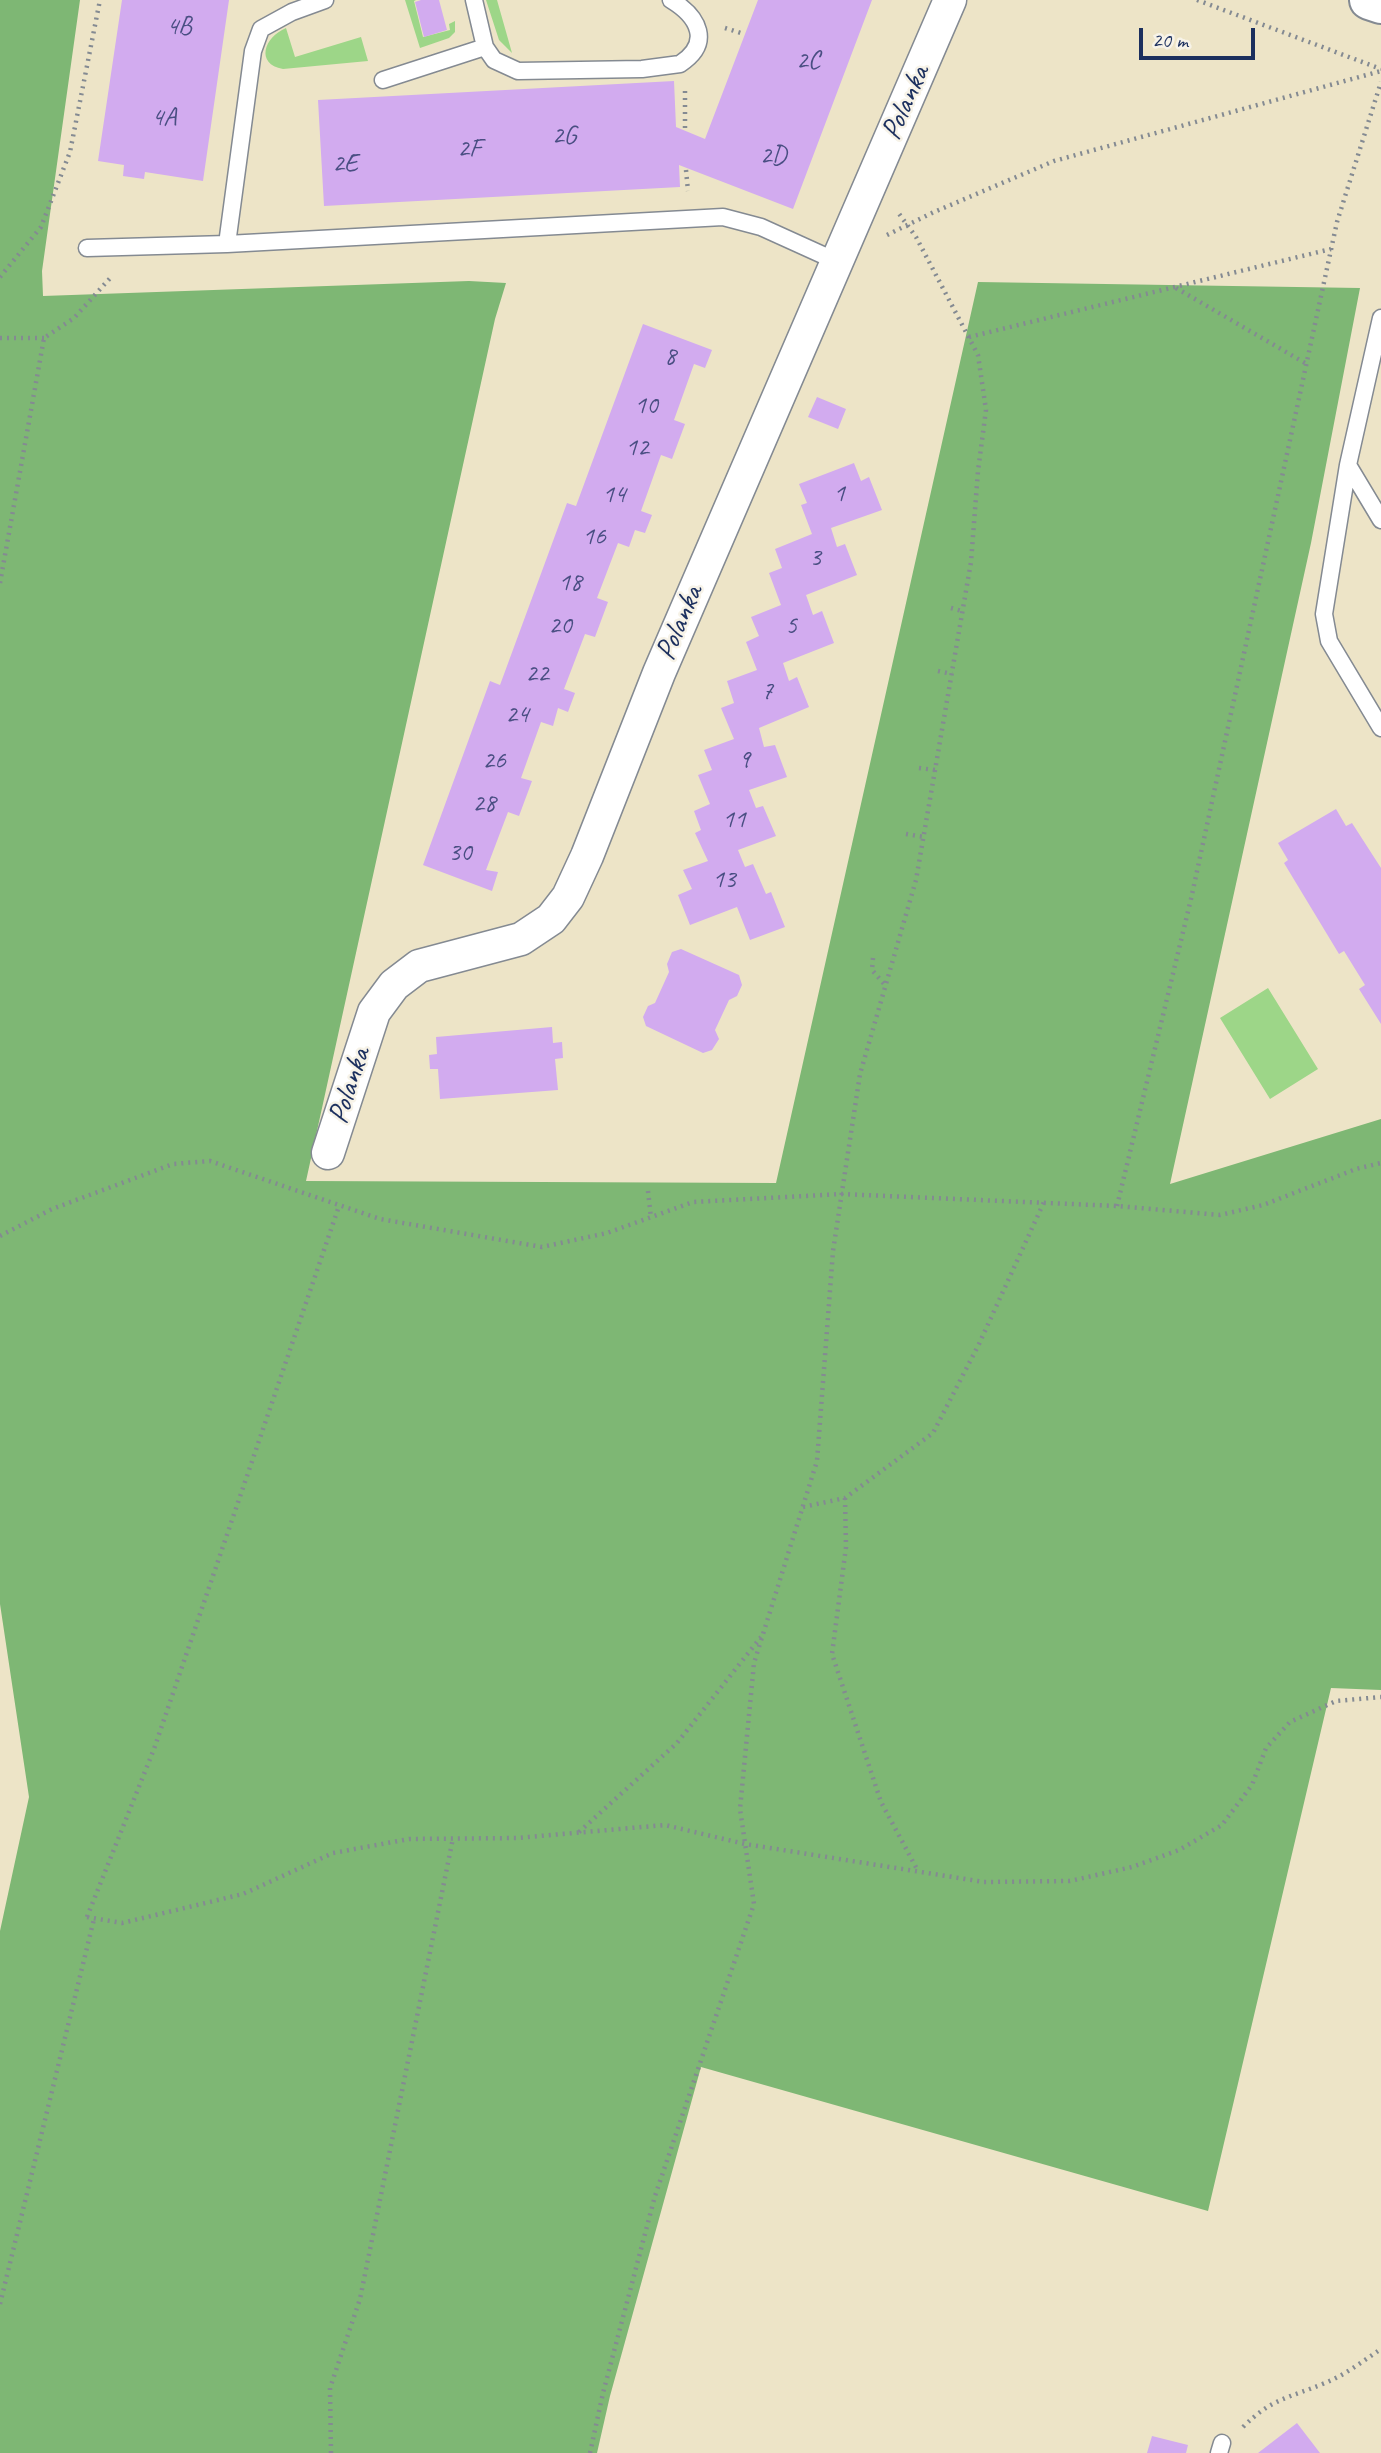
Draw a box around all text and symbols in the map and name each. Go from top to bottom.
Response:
house number: 4B [166,11,192,43]
scale bar [1143,14,1258,58]
text: 20 m [1152,27,1188,53]
house number: 2C [796,45,820,77]
street label: Polanka [874,60,938,146]
house number: 4A [152,102,176,134]
house number: 2G [552,120,576,152]
house number: 2F [457,133,481,165]
house number: 2D [760,140,786,172]
house number: 2E [332,148,358,180]
house number: 8 [664,341,676,373]
house number: 10 [634,390,658,422]
house number: 12 [625,432,649,464]
house number: 1 [833,478,845,510]
house number: 14 [602,479,626,511]
house number: 16 [582,521,606,553]
house number: 3 [809,542,821,574]
house number: 18 [558,567,582,599]
street label: Polanka [648,580,712,666]
house number: 20 [548,610,572,642]
house number: 5 [785,610,797,642]
house number: 22 [525,658,549,690]
house number: 7 [761,676,773,708]
house number: 24 [505,699,529,731]
house number: 9 [738,744,750,776]
house number: 26 [482,745,506,777]
house number: 28 [472,788,496,820]
house number: 11 [722,804,746,836]
house number: 30 [448,837,472,869]
house number: 13 [712,864,736,896]
street label: Polanka [321,1044,379,1128]

